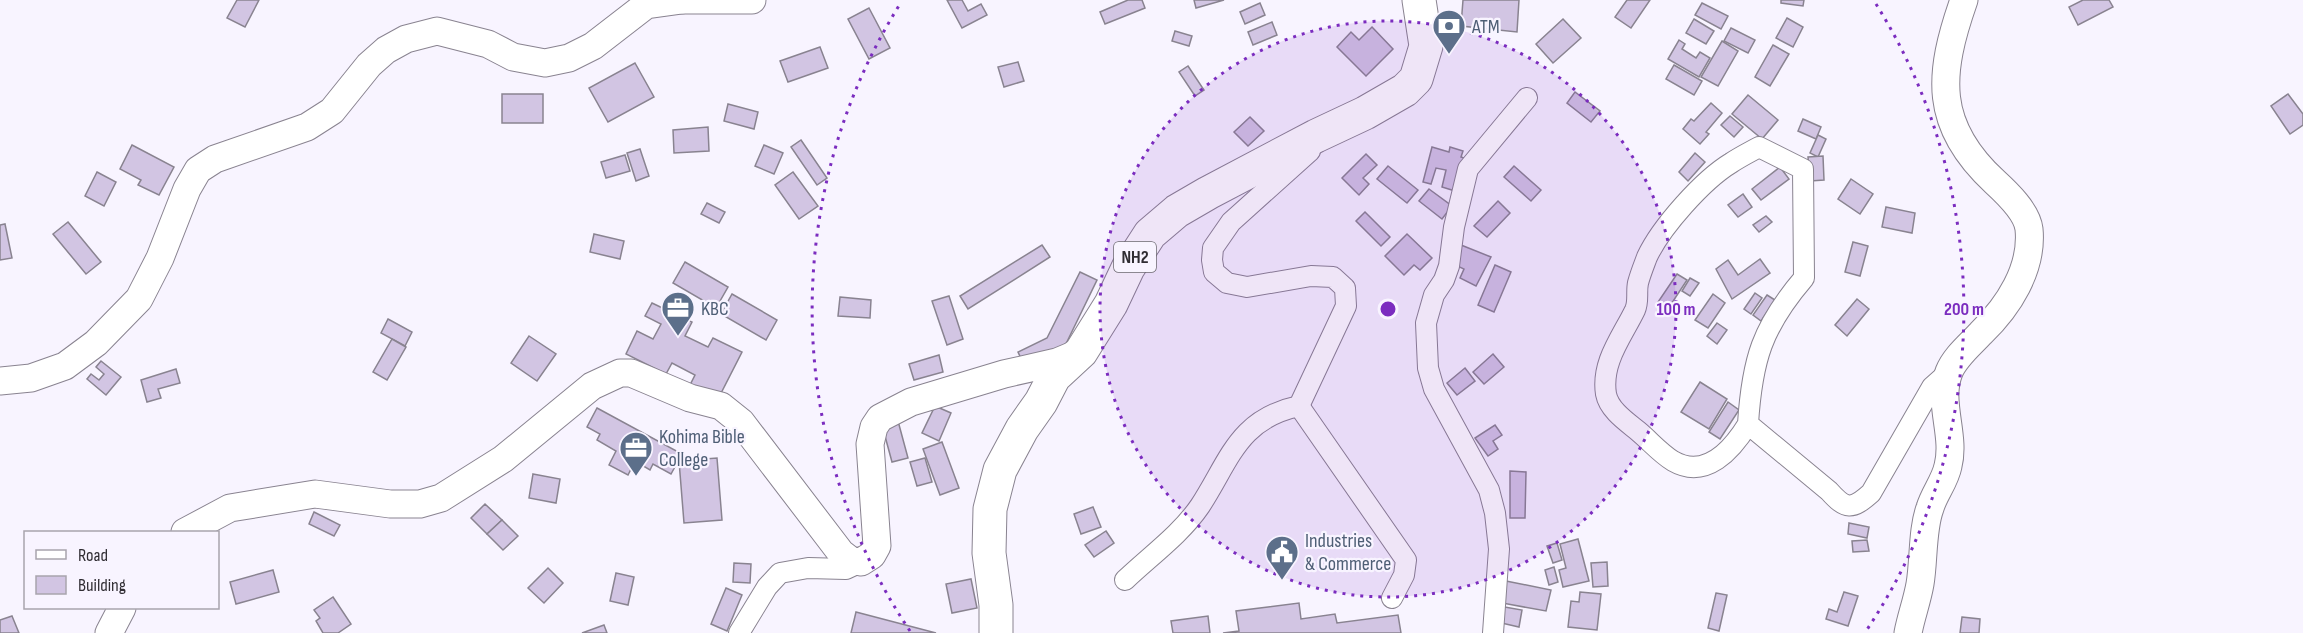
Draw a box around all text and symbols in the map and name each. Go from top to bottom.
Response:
bank icon: ATM [1431,8,1467,55]
place label: ATM [1471,15,1500,39]
road number: NH2 [1114,242,1156,272]
office icon: KBC [660,290,696,337]
place label: KBC [701,297,729,321]
centre of rings [1378,299,1398,319]
text: 100 m [1657,299,1696,320]
text: 200 m [1944,299,1984,320]
place label: Kohima Bible College [659,425,745,472]
office icon: Kohima Bible College [618,430,654,477]
place label: Industries & Commerce [1305,529,1391,576]
legend [24,531,219,609]
public building icon: Industries & Commerce [1264,534,1300,581]
text: Road [78,545,108,566]
text: Building [78,575,126,596]

